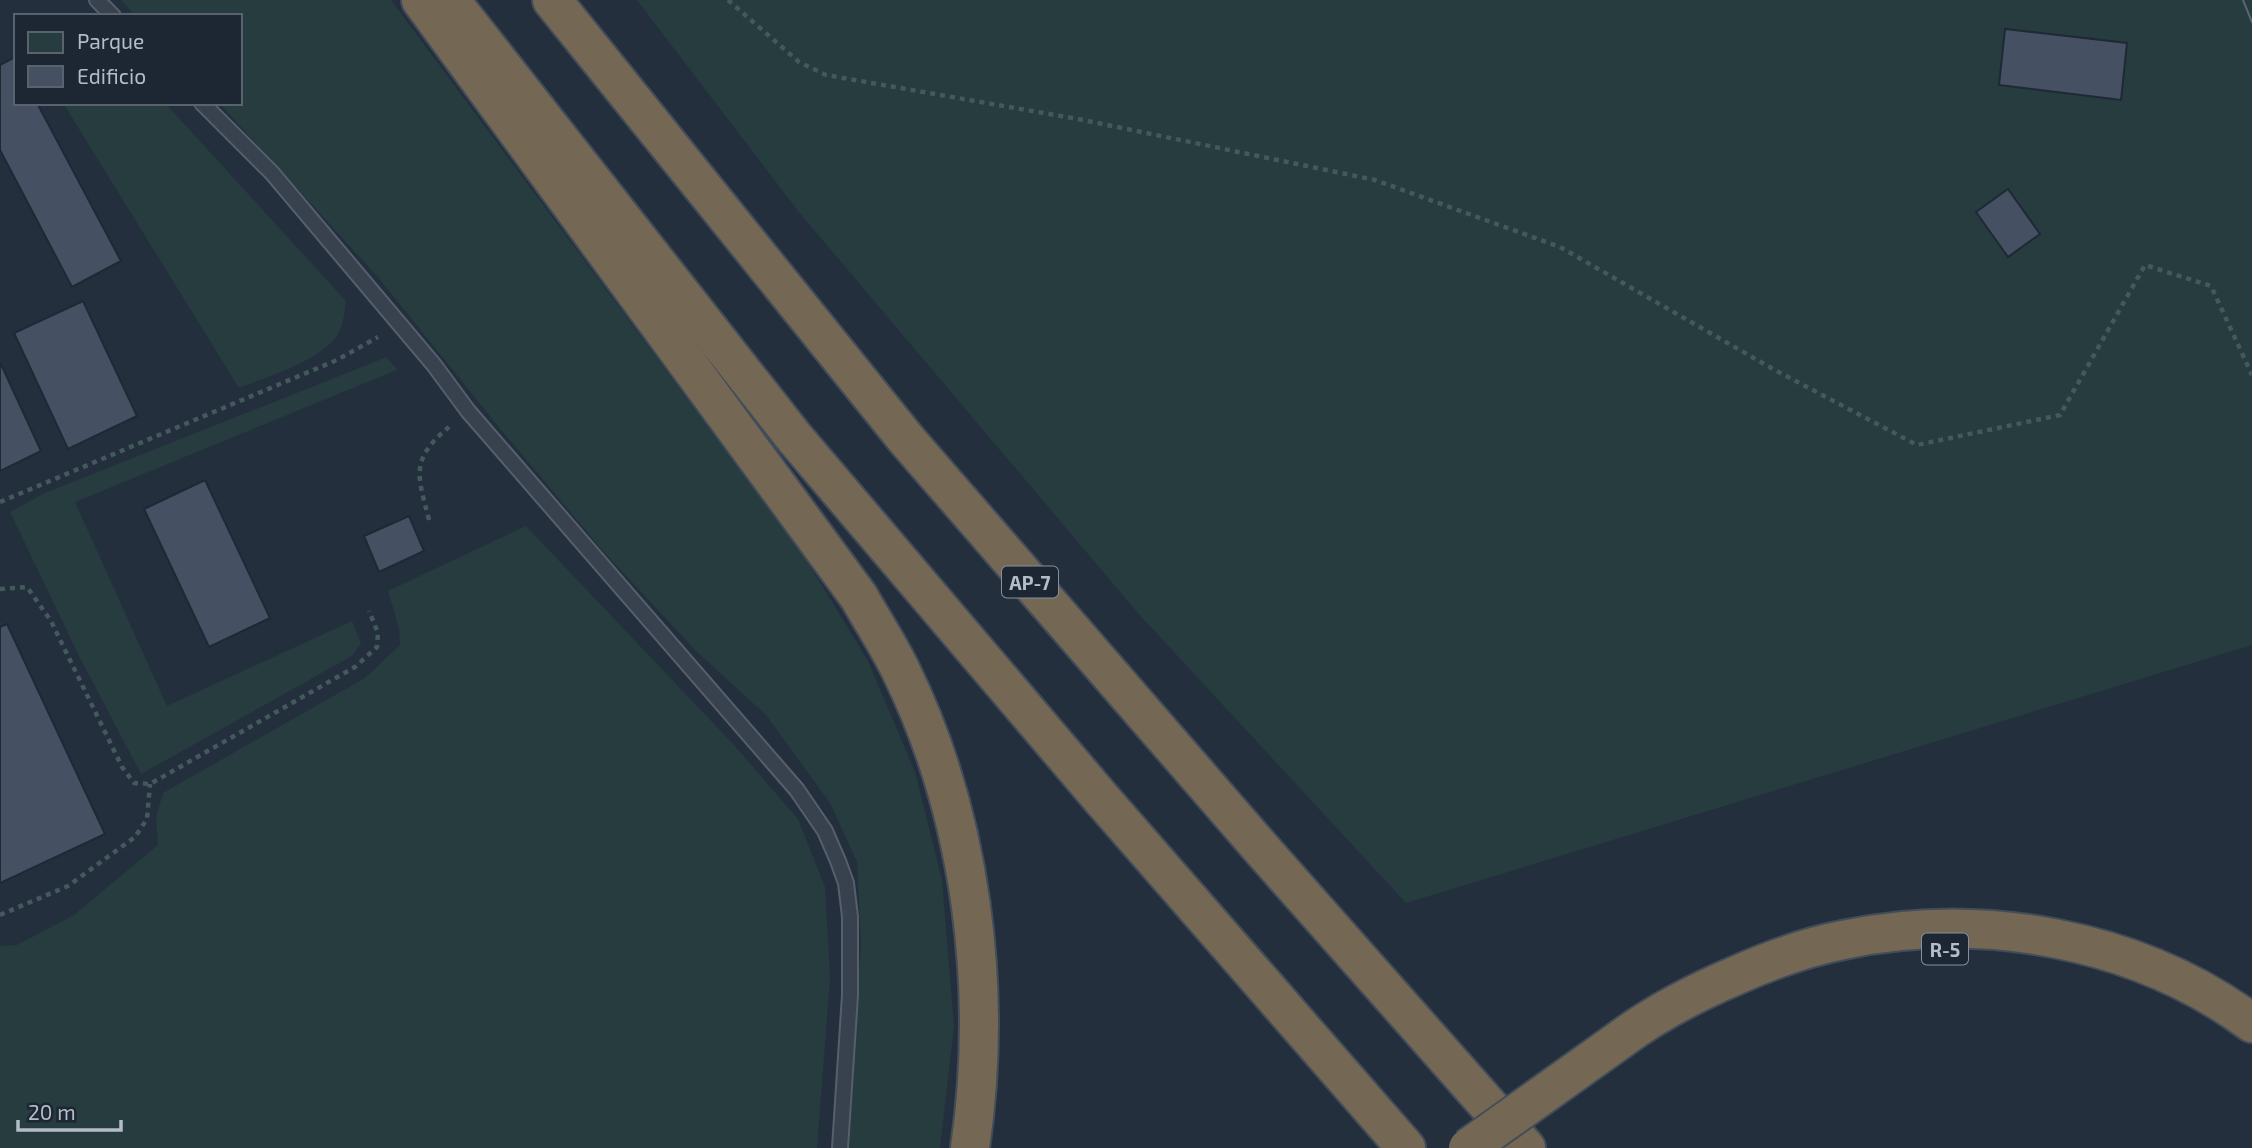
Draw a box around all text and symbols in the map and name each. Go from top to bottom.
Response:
legend [14,14,242,105]
text: Parque [77,28,144,53]
text: Edificio [77,63,146,88]
road number: AP-7 [1002,566,1058,597]
road number: R-5 [1922,934,1968,965]
scale bar [18,1088,121,1132]
text: 20 m [28,1099,76,1124]

